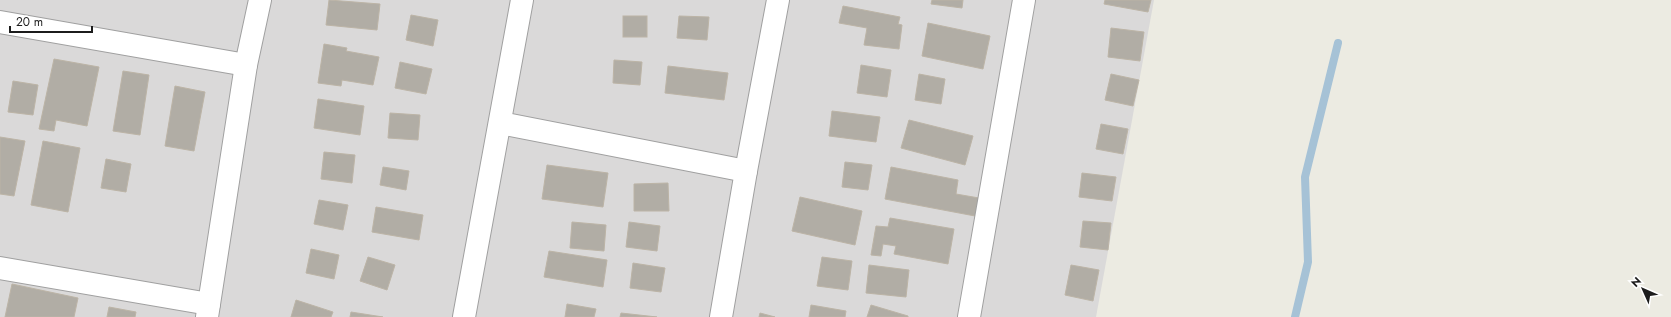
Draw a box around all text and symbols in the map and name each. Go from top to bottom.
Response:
scale bar [10,8,92,34]
text: 20 m [16,13,43,31]
north arrow [1623,269,1663,309]
text: N [1627,273,1645,291]

